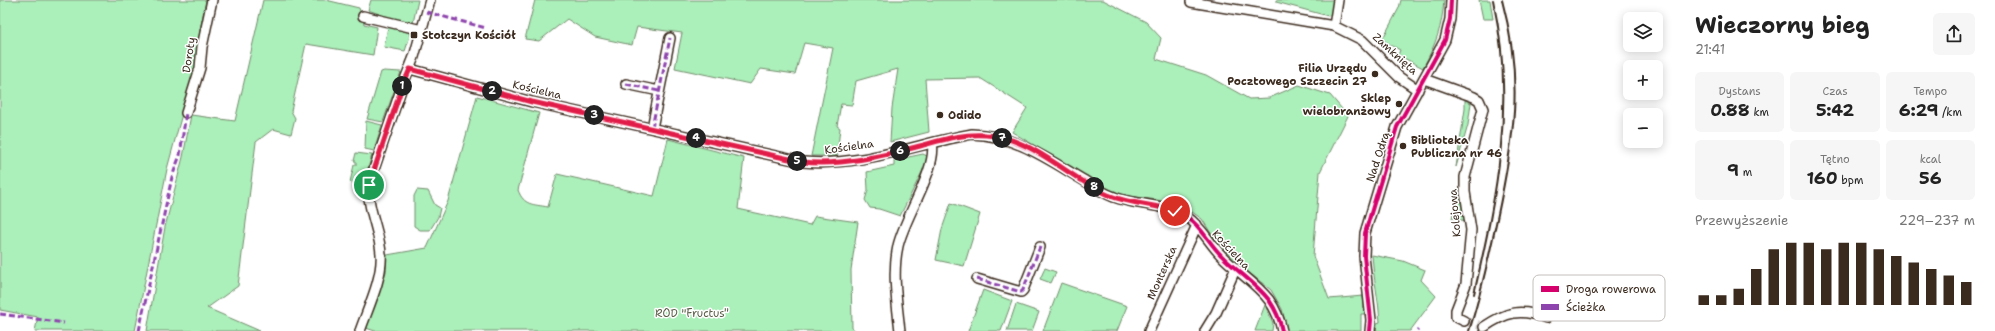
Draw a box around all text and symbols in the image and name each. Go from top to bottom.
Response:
text: Wieczorny bieg [1695,11,1870,40]
map controls [1623,12,1663,148]
button: layers [1623,12,1663,52]
button: share [1933,13,1975,55]
place label: Stołczyn Kościół [422,28,516,43]
marker: Stołczyn Kościół [409,30,419,40]
street label: Zamknięta [1369,30,1421,78]
street label: Doroty [179,36,199,74]
text: 21:41 [1695,41,1725,58]
button: + [1623,60,1663,100]
place label: Filia Urzędu Pocztowego Szczecin 27 [1227,61,1367,89]
marker: Filia Urzędu Pocztowego Szczecin 27 [1370,69,1380,79]
pin: 1 [392,76,412,96]
street label: Kościelna [511,77,563,103]
text: 1 [399,78,405,93]
pin: 2 [482,81,502,101]
text: 2 [488,83,496,98]
text: Dystans [1719,84,1761,99]
text: Czas [1822,84,1848,99]
text: Tempo [1913,84,1947,99]
place label: Sklep wielobranżowy [1303,91,1391,119]
marker: Sklep wielobranżowy [1394,99,1404,109]
text: 0.88 [1710,99,1750,121]
text: 5:42 [1816,99,1854,121]
text: 6:29 [1899,99,1938,121]
pin: 3 [584,105,604,125]
text: km [1750,105,1769,120]
text: /km [1938,105,1962,120]
text: 3 [590,107,598,122]
place label: Odido [948,108,982,123]
button: − [1623,108,1663,148]
marker: Odido [935,110,945,120]
pin: 4 [686,128,706,148]
pin: 7 [992,128,1012,148]
text: 4 [692,130,700,145]
text: 7 [998,130,1006,145]
street label: Nad Odrą [1363,130,1393,184]
place label: Biblioteka Publiczna nr 46 [1411,133,1502,161]
street label: Kościelna [823,136,875,158]
pin: 6 [890,141,910,161]
marker: Biblioteka Publiczna nr 46 [1398,141,1408,151]
text: 6 [896,143,904,158]
pin: 5 [787,151,807,171]
text: Tętno [1820,152,1850,167]
text: kcal [1920,152,1941,167]
text: 5 [794,153,800,168]
text: 9 [1727,159,1739,181]
text: m [1739,165,1752,180]
text: 160 [1807,167,1838,189]
text: 56 [1919,167,1942,189]
pin [352,168,386,202]
text: bpm [1838,173,1863,188]
icon: arrive [358,174,380,196]
pin: 8 [1084,177,1104,197]
text: 8 [1090,179,1098,194]
street label: Kolejowa [1445,188,1465,238]
pin [1158,194,1192,228]
icon: check [1164,200,1186,222]
text: Przewyższenie [1695,212,1788,229]
text: 229–237 m [1899,212,1975,229]
street label: Kościelna [1209,227,1253,273]
street label: Monterska [1144,244,1181,302]
legend [1533,275,1665,321]
text: Droga rowerowa [1566,282,1656,297]
text: Ścieżka [1566,299,1605,315]
park label: ROD "Fructus" [655,306,729,321]

